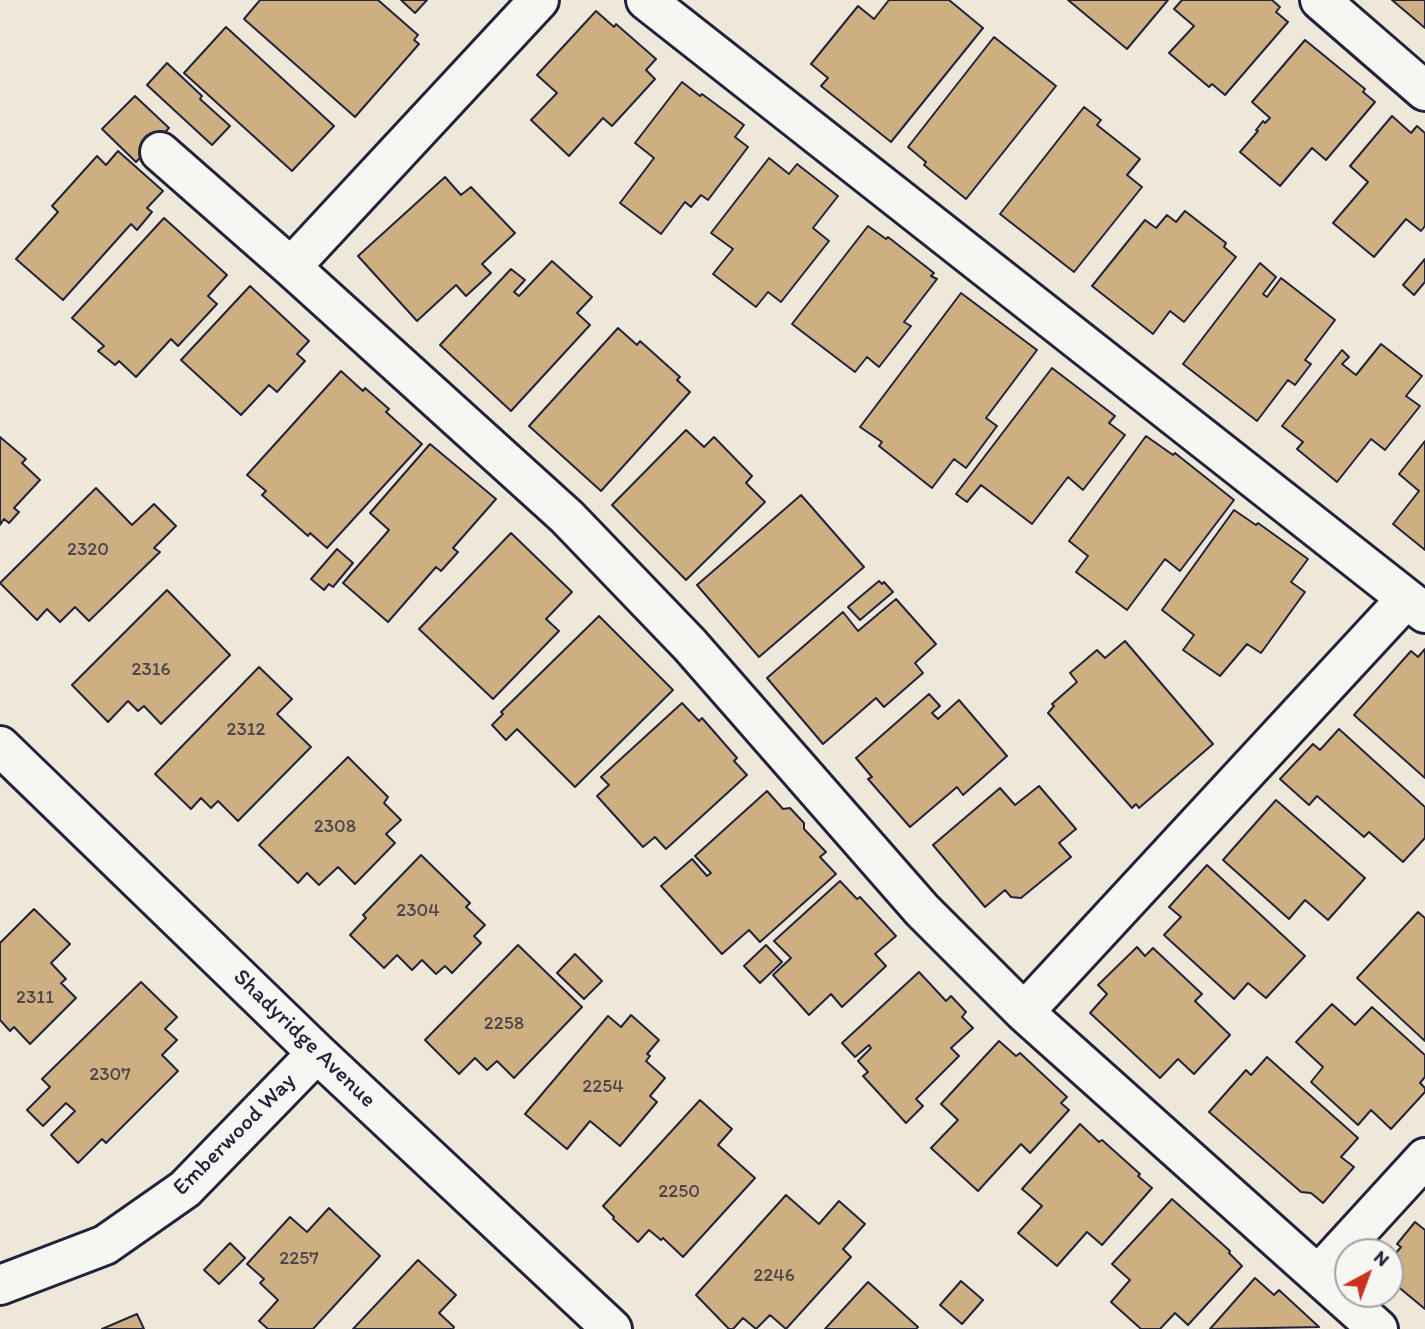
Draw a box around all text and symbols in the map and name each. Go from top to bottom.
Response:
house number: 2320 [67,539,109,561]
house number: 2316 [131,659,171,681]
house number: 2312 [226,719,266,741]
house number: 2308 [314,816,356,838]
house number: 2304 [396,900,440,922]
street label: Shadyridge Avenue [227,964,381,1114]
house number: 2311 [16,987,54,1009]
house number: 2258 [484,1013,524,1035]
house number: 2307 [89,1064,131,1086]
street label: Emberwood Way [168,1068,302,1202]
house number: 2254 [582,1076,624,1098]
house number: 2250 [658,1181,700,1203]
north arrow [1334,1238,1404,1308]
text: N [1369,1245,1394,1271]
house number: 2257 [279,1248,319,1270]
house number: 2246 [753,1265,795,1287]

